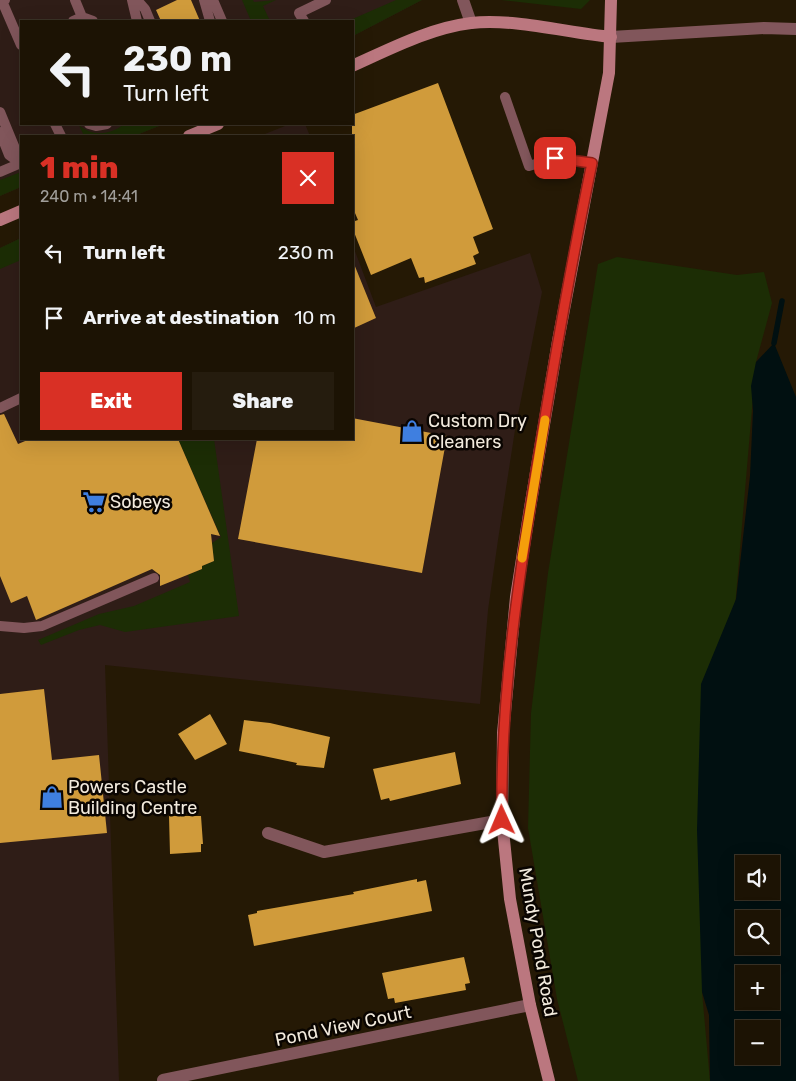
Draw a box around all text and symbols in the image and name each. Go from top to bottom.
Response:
text: 230 m [123,38,232,80]
icon: left [40,40,105,105]
text: Turn left [123,80,209,107]
pin [534,137,576,179]
icon: arrive [541,144,569,172]
text: 1 min [40,150,118,186]
button: close [282,152,334,204]
text: 240 m · 14:41 [40,187,138,206]
icon: left [40,239,68,267]
text: Turn left [83,241,165,264]
text: 230 m [278,241,334,264]
icon: arrive [40,304,68,332]
text: Arrive at destination [83,306,279,329]
text: 10 m [294,306,336,329]
button: Exit [40,372,182,430]
button: Share [192,372,334,430]
place label: Custom Dry Cleaners [428,410,527,453]
shop icon: Custom Dry Cleaners [399,418,425,444]
supermarket icon: Sobeys [81,489,107,515]
place label: Sobeys [110,491,171,513]
place label: Powers Castle Building Centre [68,776,197,819]
shop icon: Powers Castle Building Centre [39,784,65,810]
position arrow [475,793,527,845]
map controls [735,855,780,1065]
button: sound [735,855,780,900]
street label: Mundy Pond Road [514,866,562,1018]
button: search [735,910,780,955]
button: + [735,965,780,1010]
street label: Pond View Court [273,1001,413,1051]
button: − [735,1020,780,1065]

